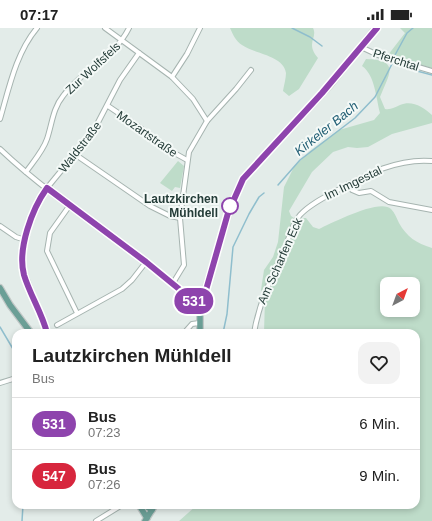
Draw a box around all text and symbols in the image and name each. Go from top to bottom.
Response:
text: 07:17 [20,6,58,23]
street label: Zur Wolfsfels [63,39,123,97]
street label: Pferchtal [371,46,421,74]
water label: Kirkeler Bach [292,98,361,159]
street label: Mozartstraße [114,108,180,160]
street label: Waldstraße [56,118,104,175]
street label: Im Imgestal [322,163,384,203]
place label: Lautzkirchen Mühldell [144,192,218,220]
marker: Lautzkirchen Mühldell [221,197,239,215]
street label: Am Scharfen Eck [255,215,306,306]
north arrow [380,277,420,317]
map controls [380,277,420,317]
line badge: 531 [171,288,217,314]
text: 531 [182,293,206,309]
button: heart [358,342,400,384]
text: Lautzkirchen Mühldell [32,345,232,366]
text: Bus [32,371,54,386]
text: Bus [88,408,116,425]
text: 6 Min. [359,415,400,432]
text: 531 [42,416,66,432]
text: 07:23 [88,425,121,440]
text: Bus [88,460,116,477]
text: 9 Min. [359,467,400,484]
text: 547 [42,468,66,484]
text: 07:26 [88,477,121,492]

